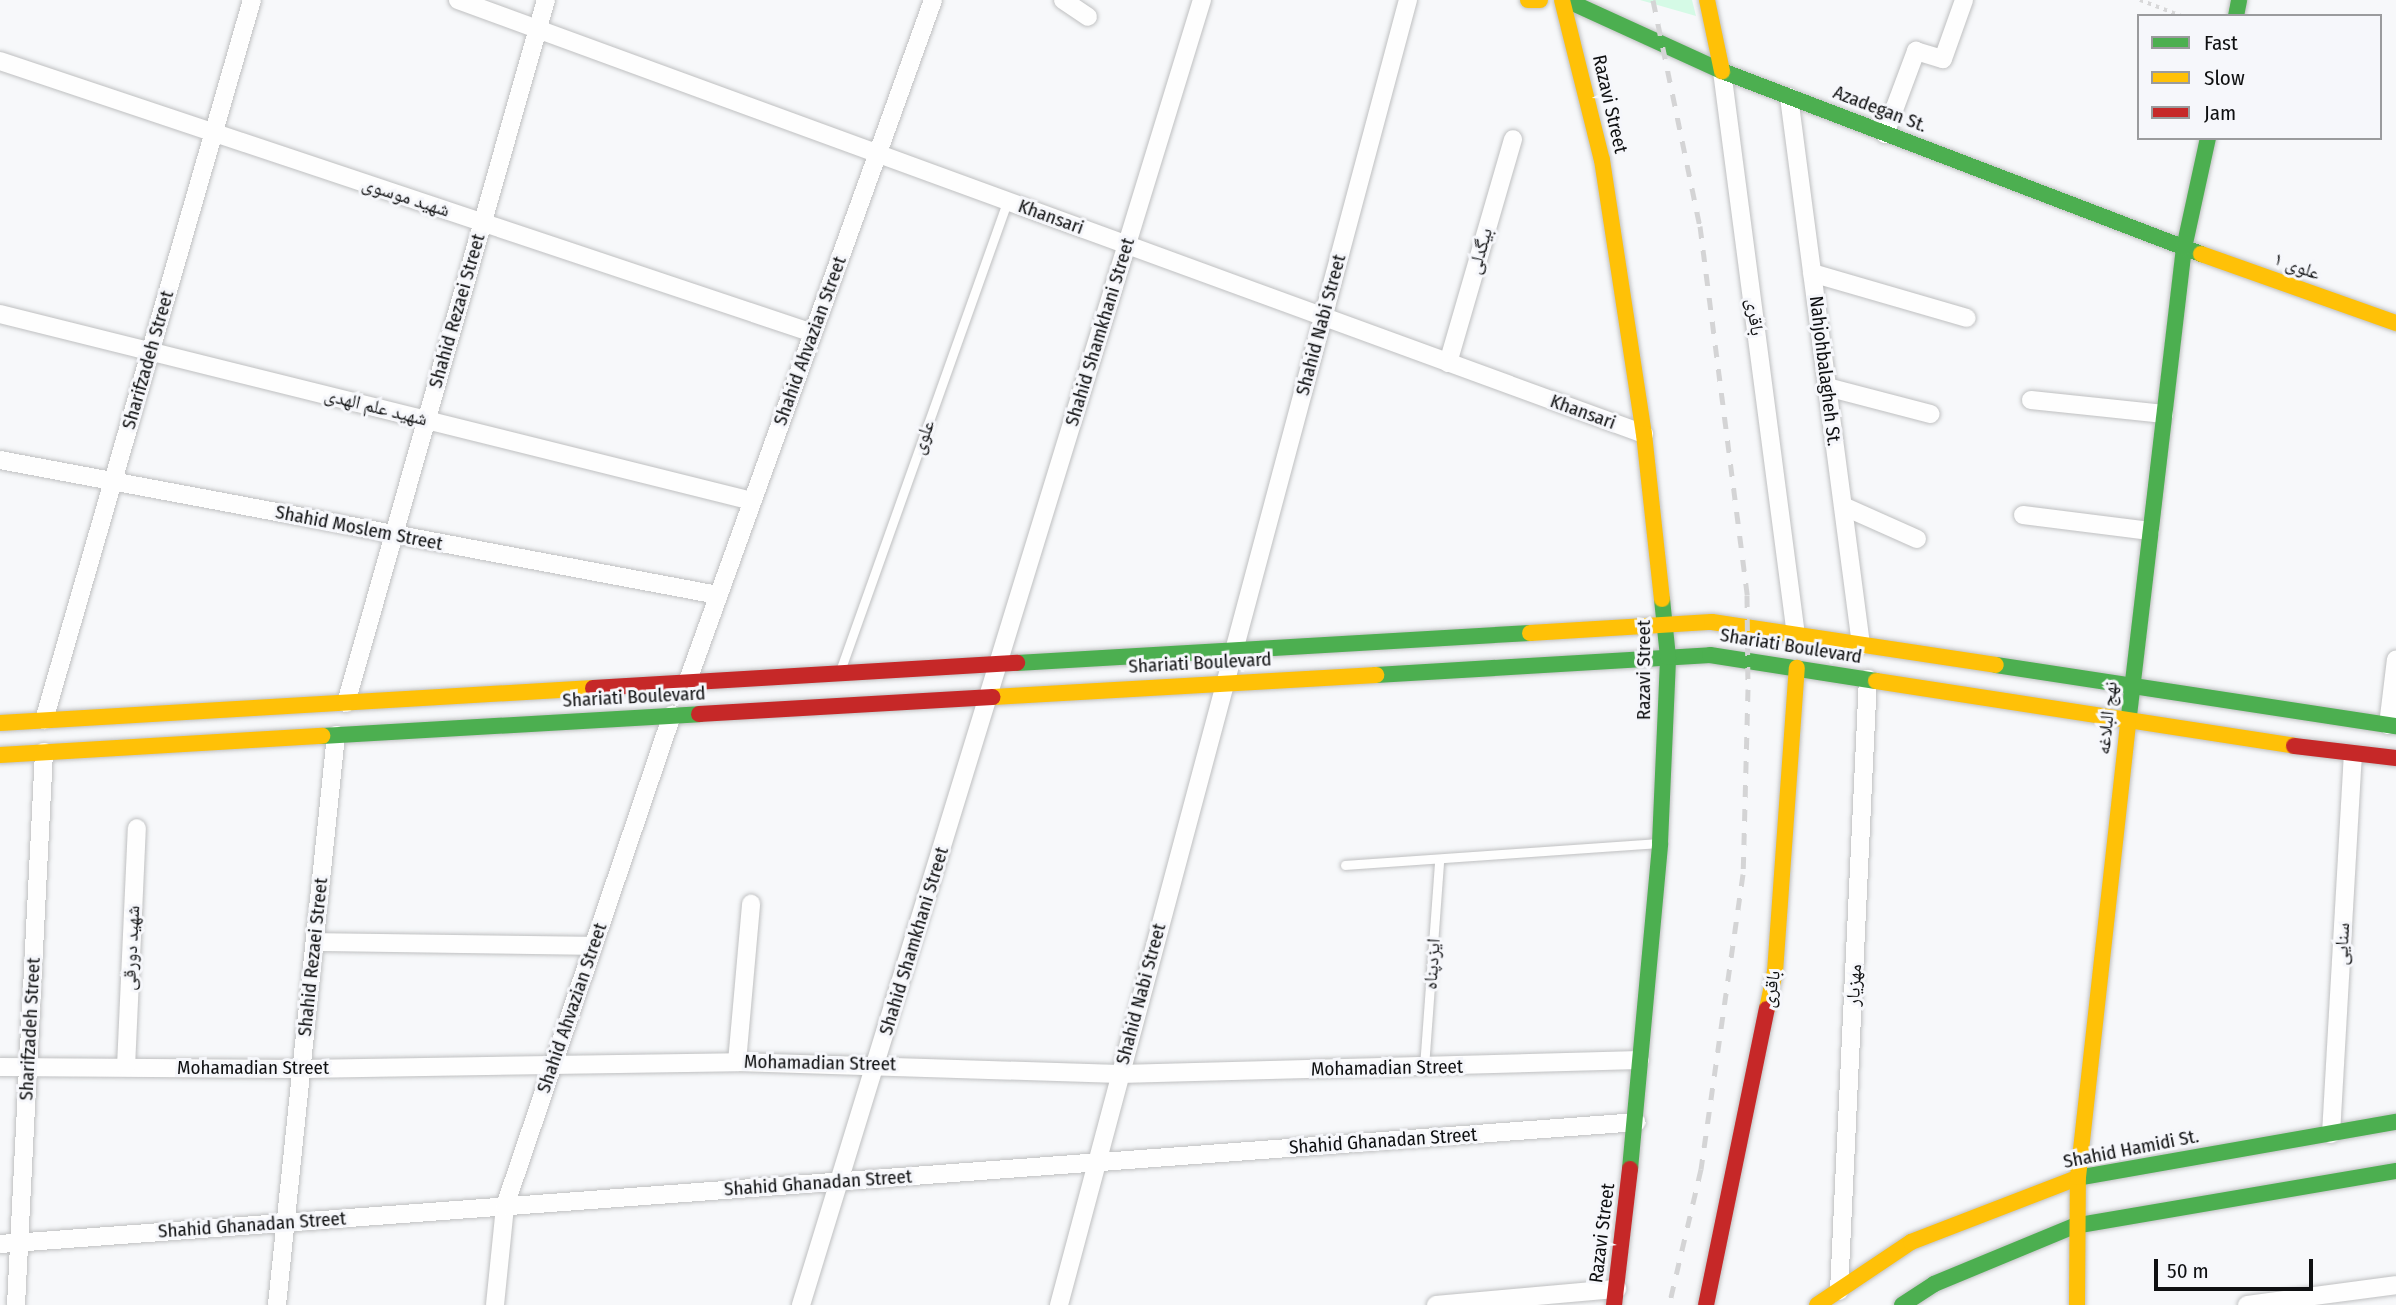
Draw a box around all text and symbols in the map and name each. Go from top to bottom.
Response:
legend [2137,14,2382,140]
text: Fast [2204,30,2238,56]
street label: Razavi Street [1588,53,1632,155]
text: Slow [2204,65,2245,91]
street label: Azadegan St. [1830,81,1930,137]
text: Jam [2204,100,2236,126]
street label: شهید موسوی [359,172,453,222]
street label: Khansari [1015,195,1087,239]
street label: بیگدلی [1463,225,1497,277]
street label: Shahid Rezaei Street [424,231,490,391]
street label: Shahid Shamkhani Street [1060,235,1140,429]
street label: علوی ۱ [2271,247,2323,285]
street label: Shahid Nabi Street [1291,252,1351,398]
street label: Shahid Ahvazian Street [769,253,851,429]
street label: Sharifzadeh Street [117,288,179,432]
street label: Nahjohbalagheh St. [1804,295,1846,447]
street label: باقری [1741,297,1769,337]
street label: شهید علم الهدی [322,383,430,431]
street label: Khansari [1547,390,1619,434]
street label: علوی [906,417,940,457]
street label: Shahid Moslem Street [273,501,445,555]
street label: Razavi Street [1633,620,1655,720]
street label: Shariati Boulevard [1718,624,1864,668]
street label: Shariati Boulevard [1128,648,1272,678]
street label: نهج البلاغه [2092,680,2122,756]
street label: Shariati Boulevard [562,682,706,712]
street label: Shahid Shamkhani Street [874,844,954,1038]
street label: Shahid Rezaei Street [293,877,333,1037]
street label: شهید دورقی [117,905,145,991]
street label: Shahid Ahvazian Street [532,920,612,1096]
street label: Shahid Nabi Street [1111,921,1171,1067]
street label: سنایی [2330,922,2354,966]
street label: ایزدپناه [1419,938,1445,990]
street label: Sharifzadeh Street [15,957,45,1101]
street label: مهزیار [1842,963,1866,1007]
street label: باقری [1757,969,1785,1009]
street label: Mohamadian Street [744,1050,896,1076]
street label: Mohamadian Street [1311,1055,1463,1081]
street label: Mohamadian Street [177,1057,329,1079]
street label: Shahid Ghanadan Street [1288,1123,1478,1159]
street label: Shahid Hamidi St. [2061,1125,2201,1173]
street label: Shahid Ghanadan Street [723,1165,913,1201]
street label: Razavi Street [1585,1182,1619,1284]
street label: Shahid Ghanadan Street [157,1207,347,1243]
scale bar [2158,1246,2317,1290]
text: 50 m [2167,1258,2209,1284]

